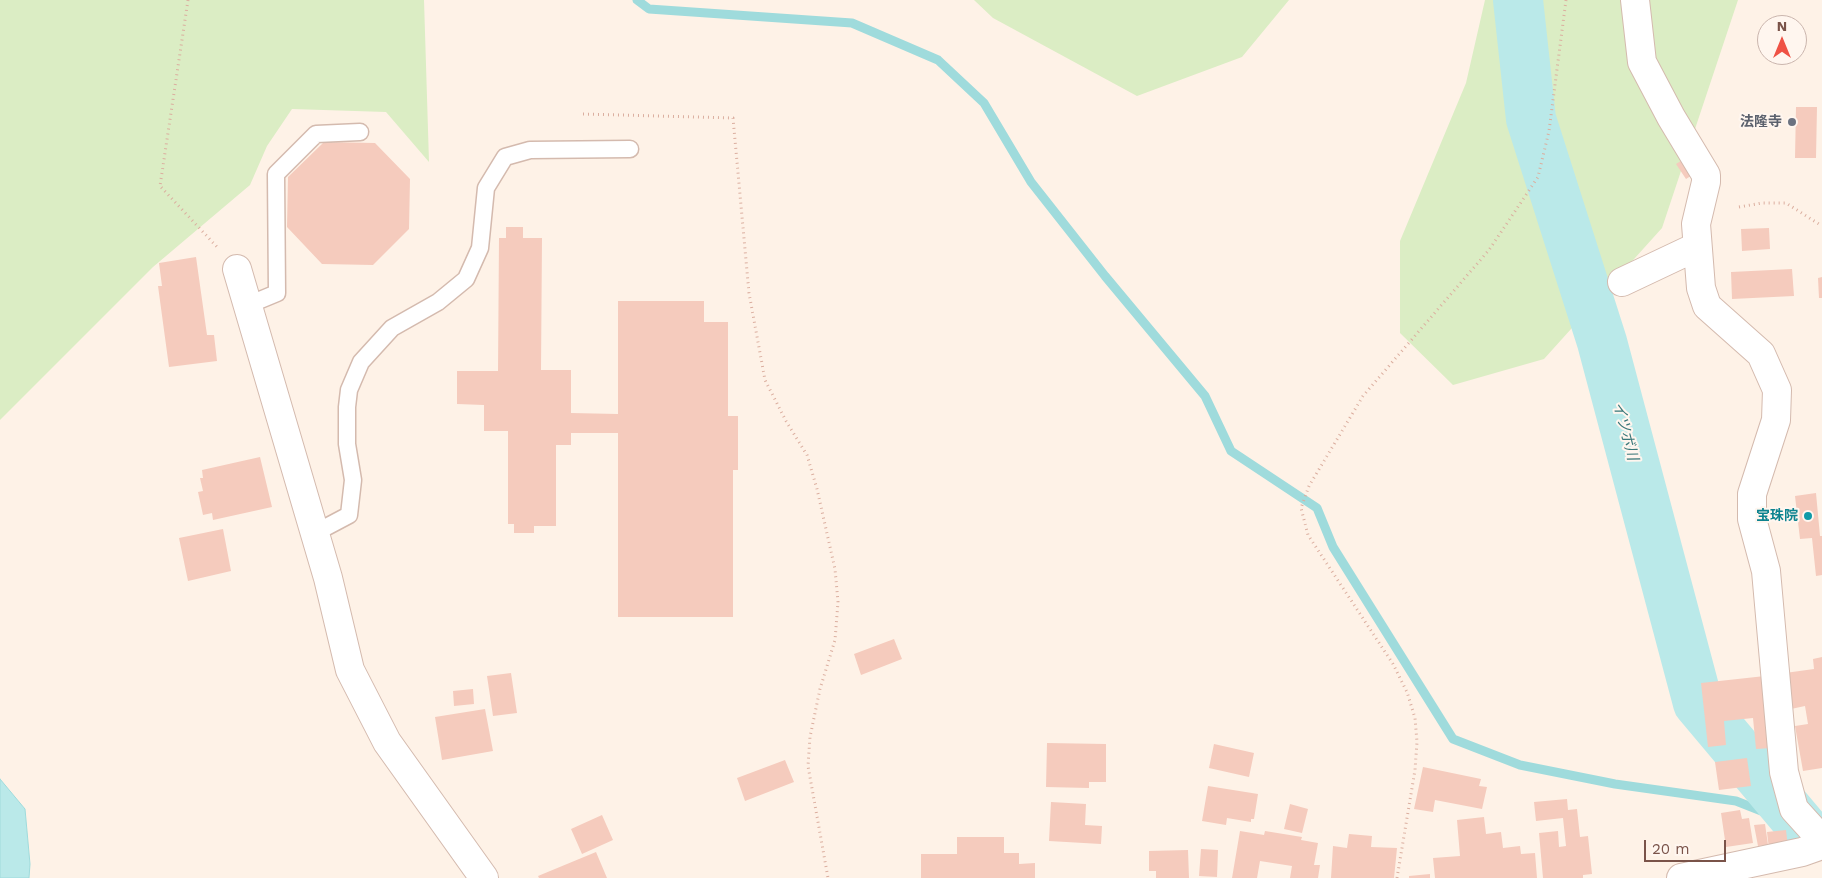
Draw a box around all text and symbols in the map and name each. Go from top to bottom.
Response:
north arrow [1757,15,1807,65]
text: N [1777,18,1787,34]
place label: 法隆寺 [1740,114,1782,130]
marker: 法隆寺 [1786,116,1798,128]
water label: イツボ川 [1609,400,1641,462]
place label: 宝珠院 [1756,508,1798,524]
marker: 宝珠院 [1802,510,1814,522]
scale bar [1647,830,1730,862]
text: 20 m [1652,840,1690,858]

